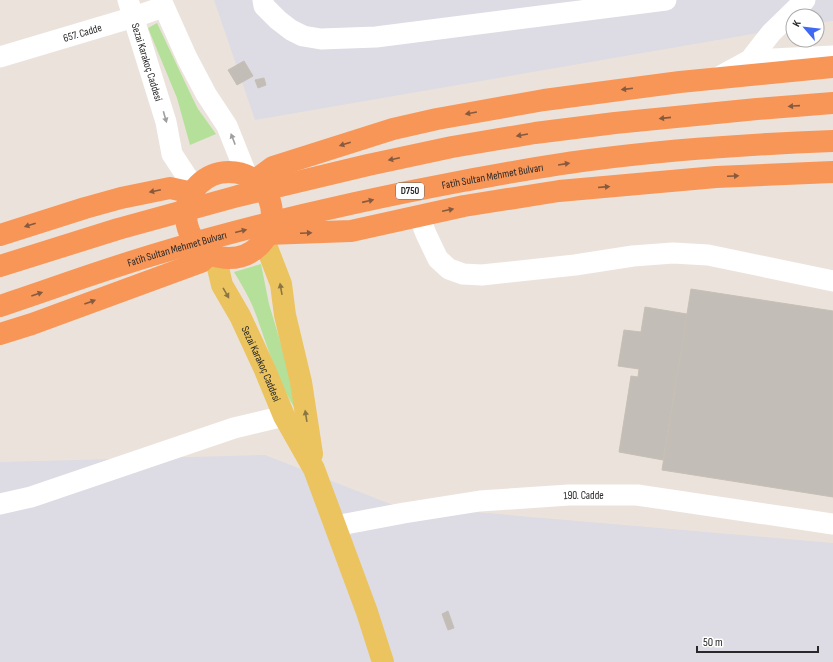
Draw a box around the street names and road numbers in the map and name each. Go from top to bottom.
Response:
street label: 657. Cadde [62,21,103,44]
street label: Sezai Karakoç Caddesi [129,21,166,103]
street label: Fatih Sultan Mehmet Bulvarı [441,160,544,191]
road number: D750 [396,183,424,199]
street label: Fatih Sultan Mehmet Bulvarı [125,228,228,269]
street label: Sezai Karakoç Caddesi [239,324,284,403]
street label: 190. Cadde [563,489,604,502]

